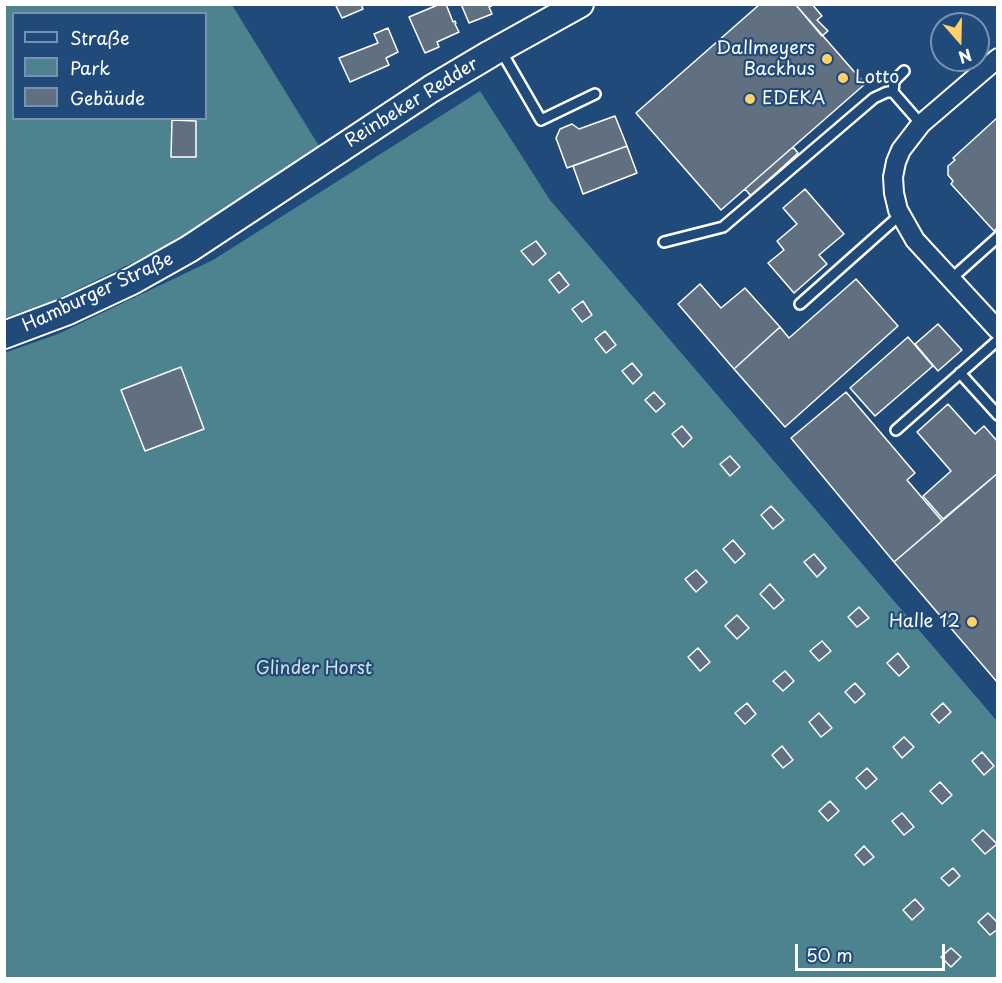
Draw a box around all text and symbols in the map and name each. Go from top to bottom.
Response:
legend [12,12,207,120]
north arrow [930,12,990,72]
text: Straße [70,24,130,51]
place label: Dallmeyers Backhus [716,38,815,80]
text: N [955,44,976,70]
marker: Dallmeyers Backhus [820,52,834,66]
street label: Reinbeker Redder [342,53,482,153]
text: Park [70,54,110,81]
place label: Lotto [855,67,899,89]
marker: Lotto [836,71,850,85]
text: Gebäude [70,84,145,111]
place label: EDEKA [762,88,825,110]
marker: EDEKA [743,92,757,106]
street label: Hamburger Straße [19,249,177,337]
place label: Halle 12 [889,611,960,633]
marker: Halle 12 [965,615,979,629]
park label: Glinder Horst [256,658,372,680]
scale bar [798,932,948,970]
text: 50 m [806,941,853,968]

